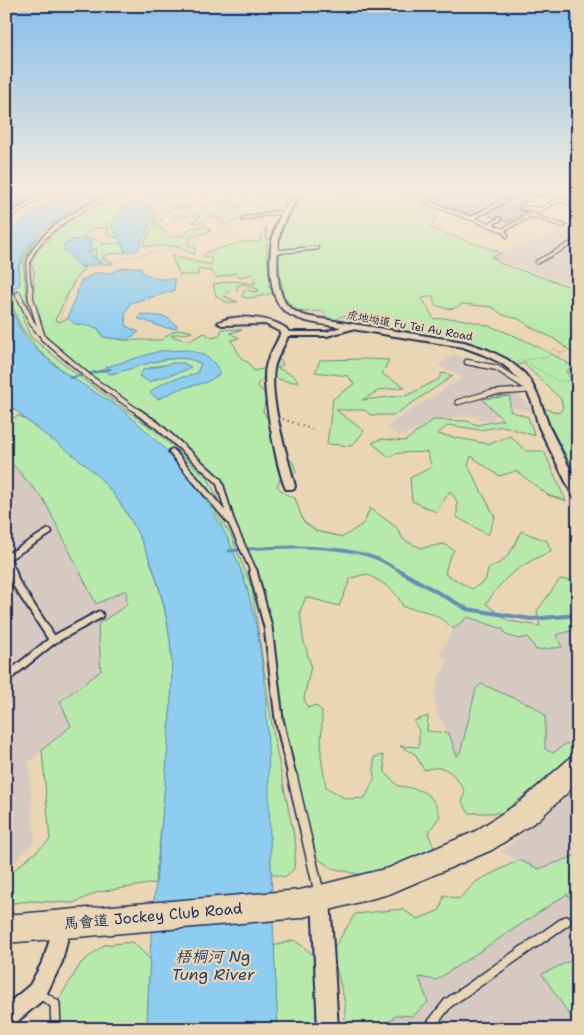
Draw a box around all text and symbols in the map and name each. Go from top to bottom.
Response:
street label: 虎地坳道 Fu Tei Au Road [346,308,474,344]
street label: 馬會道 Jockey Club Road [63,898,244,934]
water label: 梧桐河 Ng Tung River [172,946,255,985]

